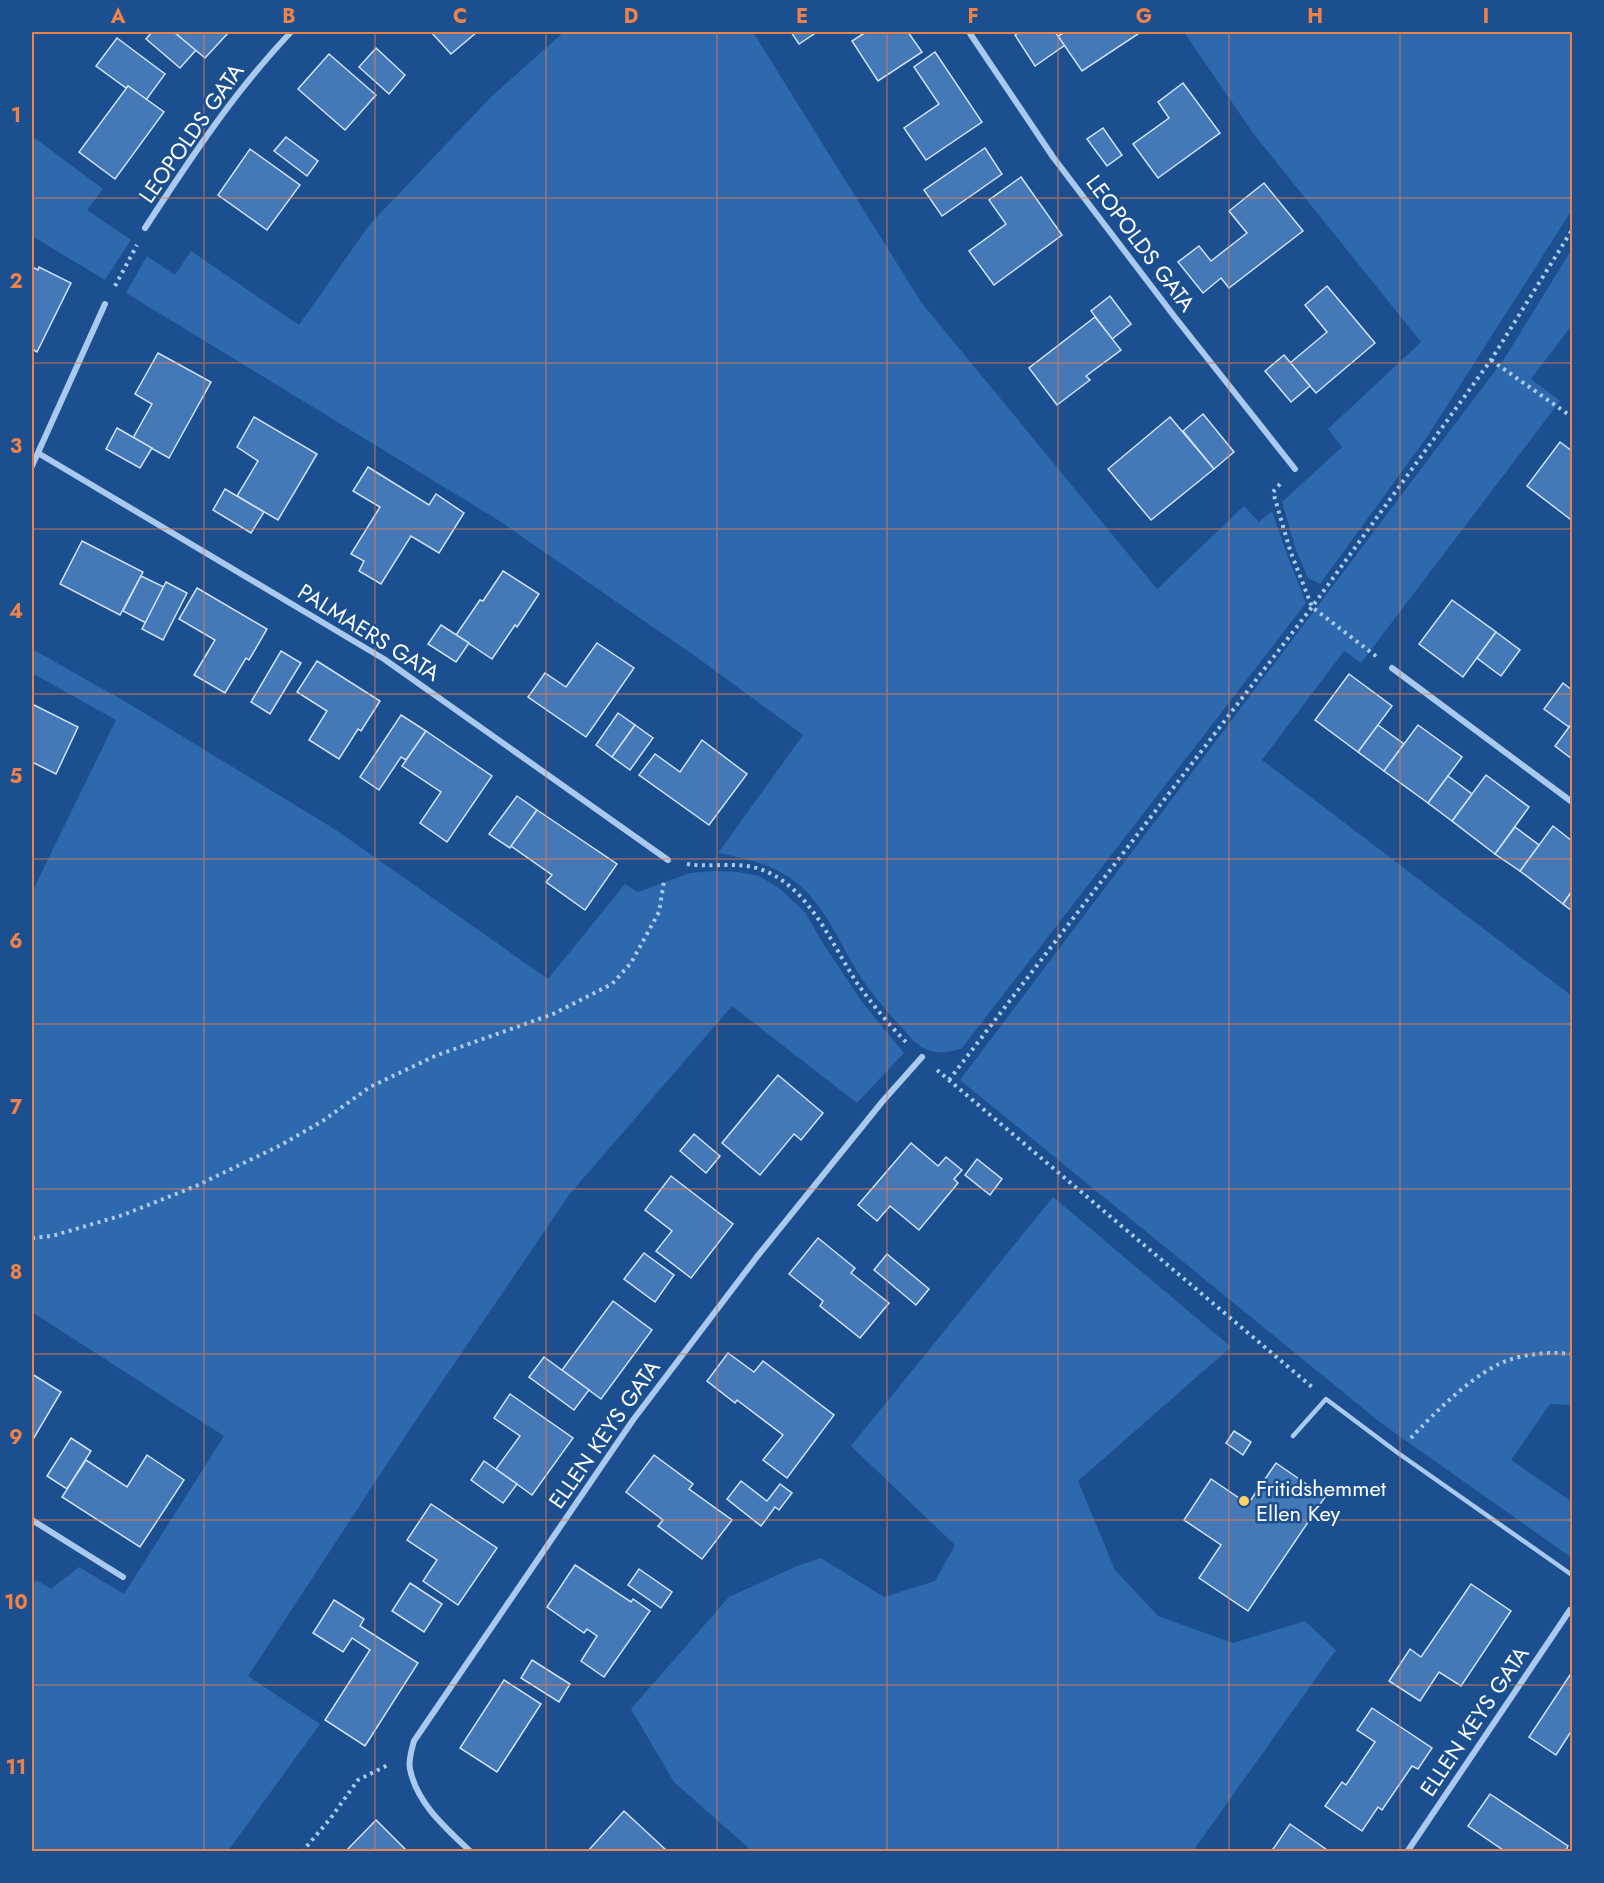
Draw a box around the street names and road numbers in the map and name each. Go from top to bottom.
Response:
street label: LEOPOLDS GATA [131,56,251,209]
street label: LEOPOLDS GATA [1079,168,1203,319]
street label: PALMAERS GATA [292,575,447,689]
street label: ELLEN KEYS GATA [541,1353,668,1515]
street label: ELLEN KEYS GATA [1412,1639,1536,1803]

